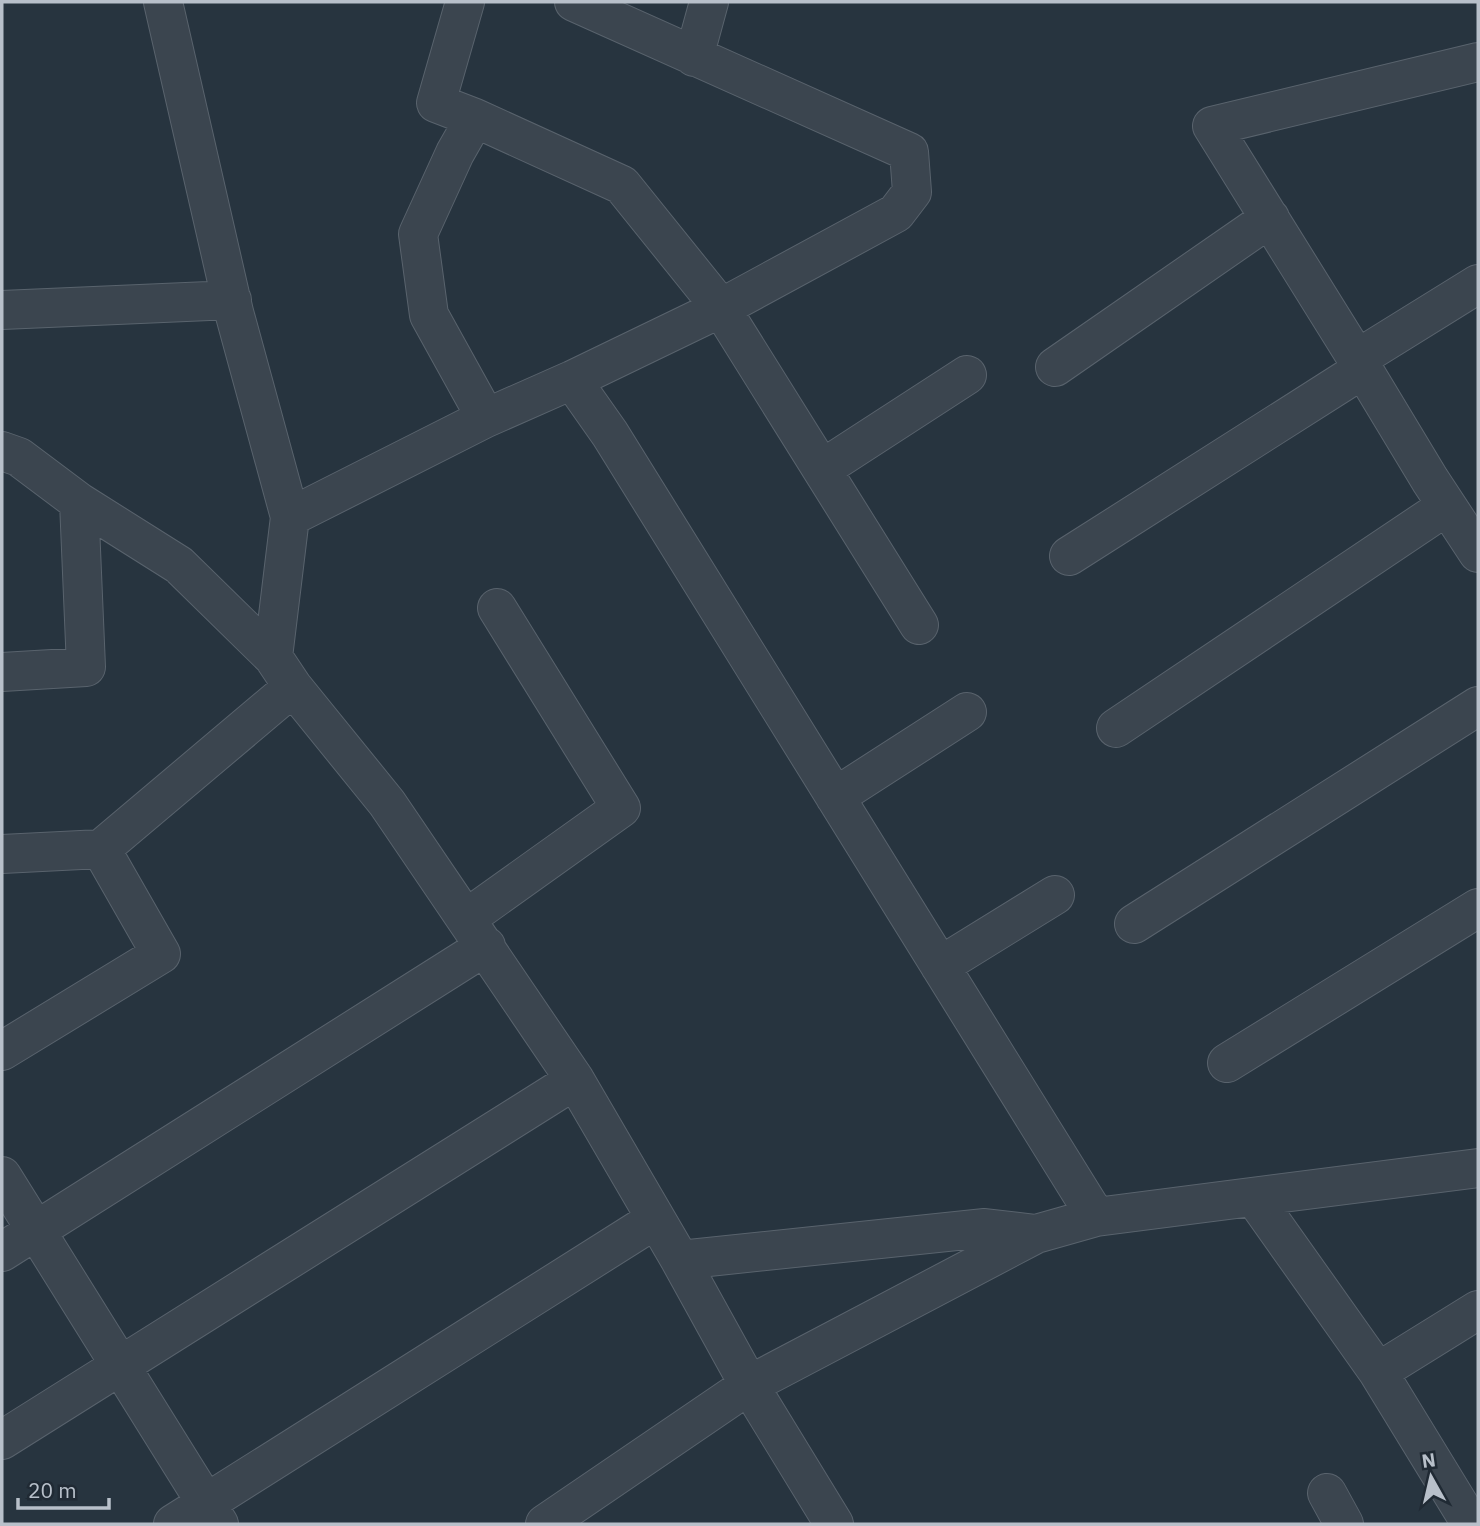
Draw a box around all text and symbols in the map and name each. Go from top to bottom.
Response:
north arrow [1396,1442,1466,1512]
text: N [1420,1447,1437,1473]
scale bar [18,1466,108,1510]
text: 20 m [28,1476,77,1504]

